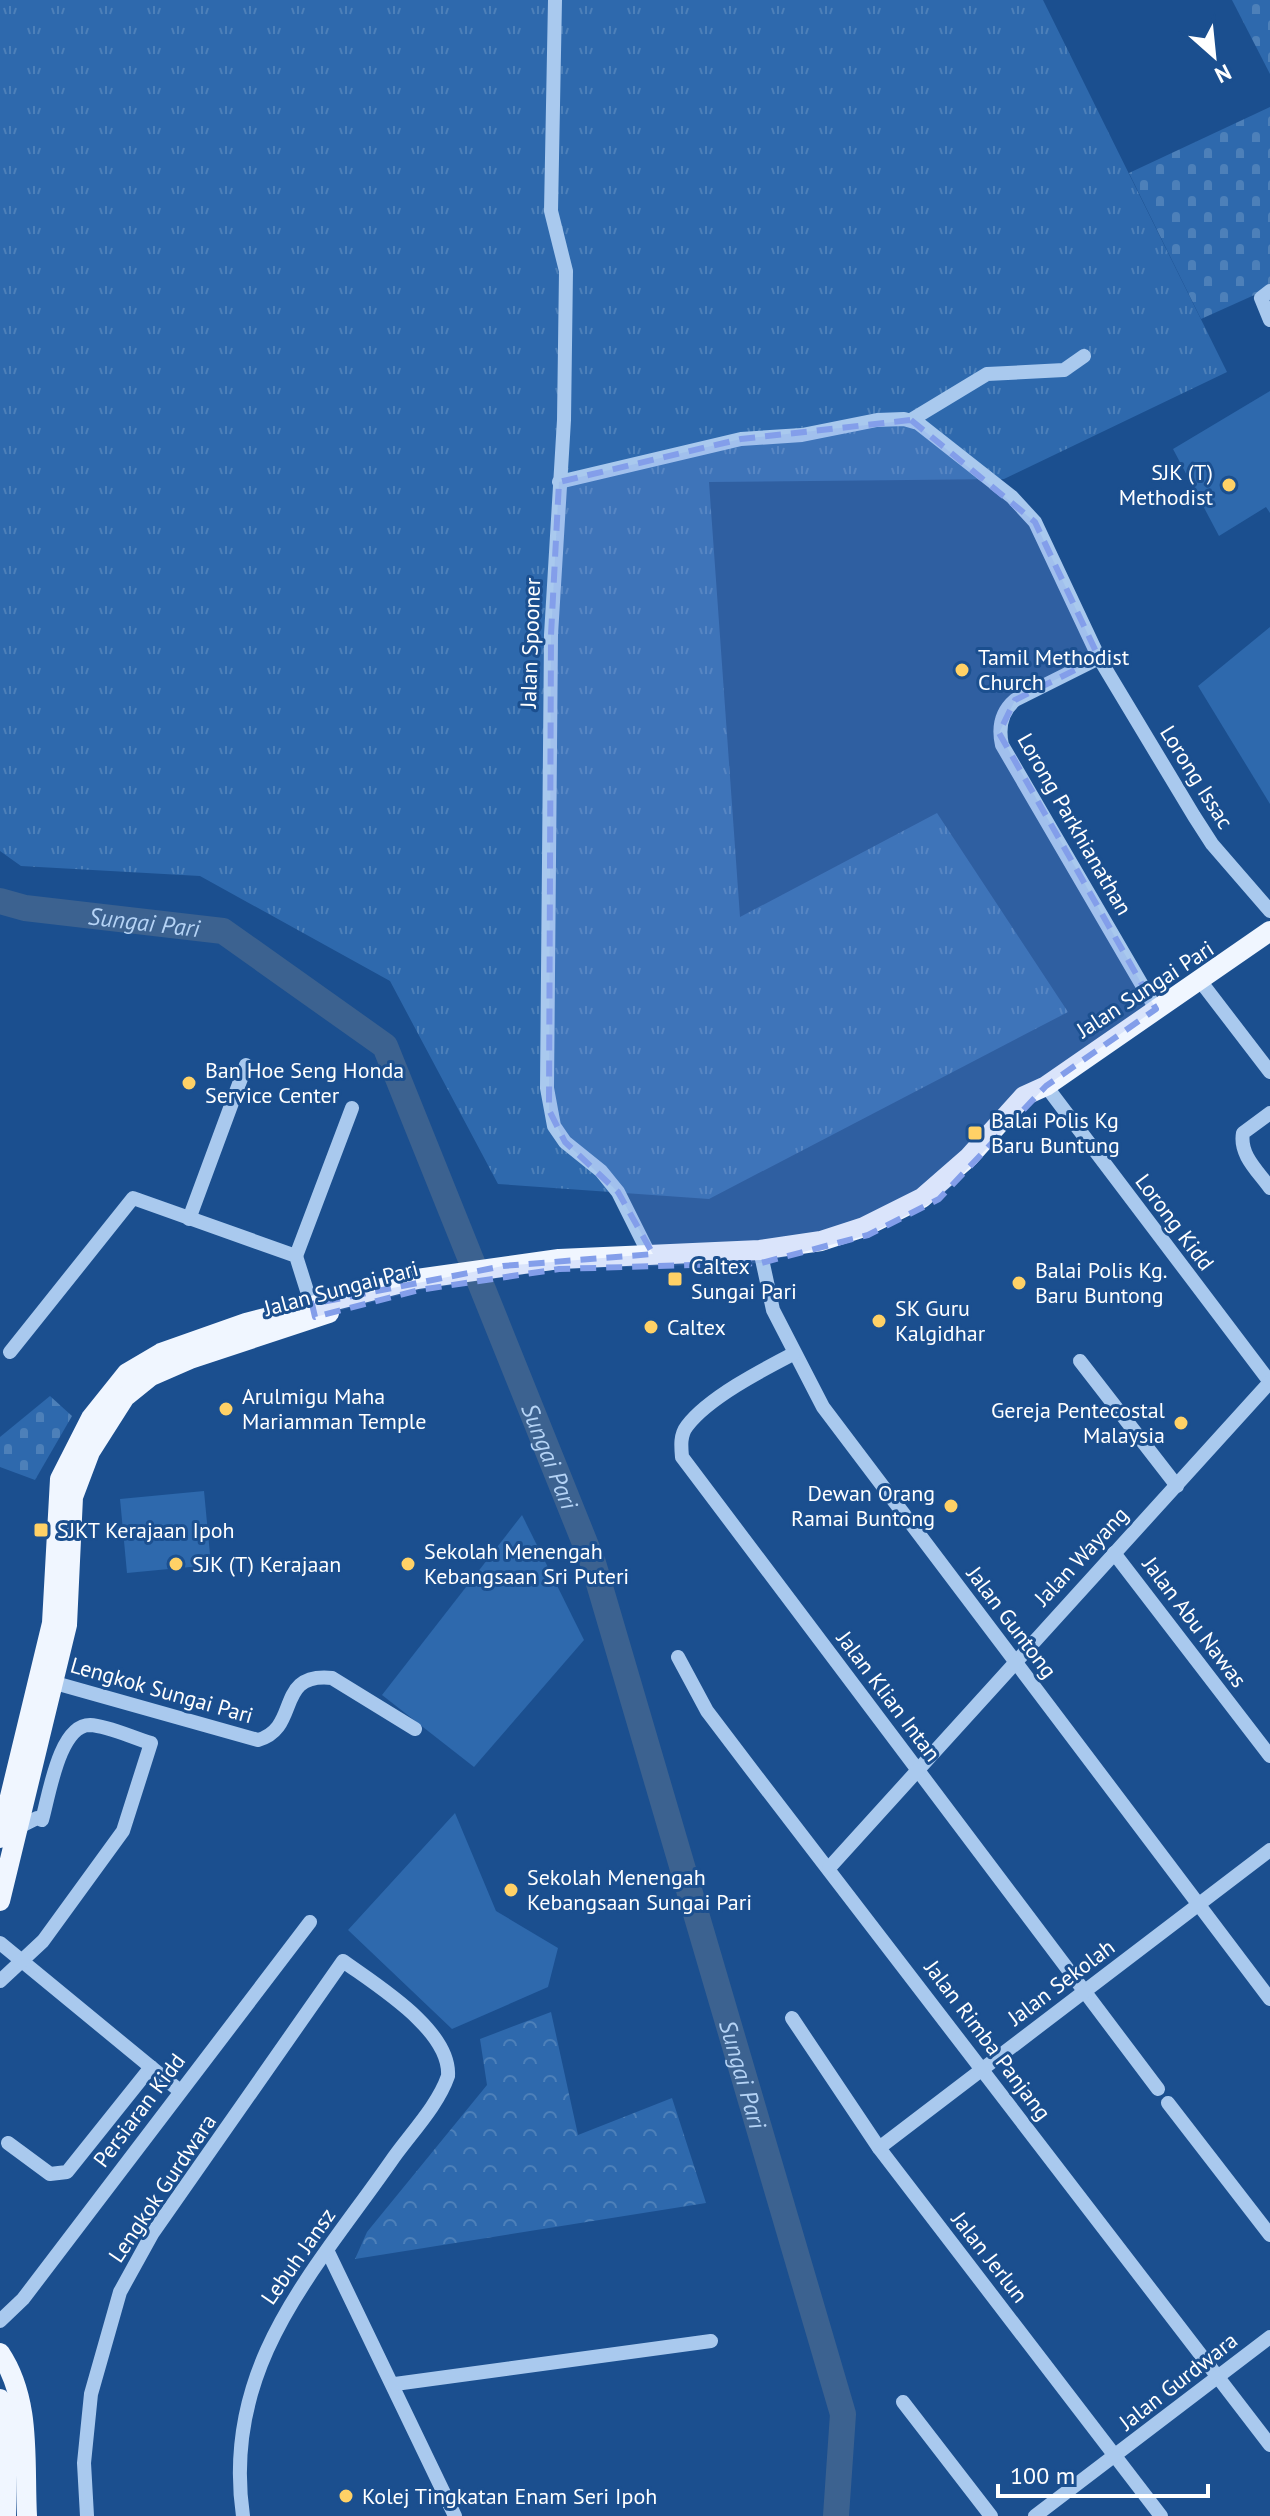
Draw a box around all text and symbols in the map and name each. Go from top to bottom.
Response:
north arrow [1174,16,1254,96]
text: N [1210,58,1236,90]
place label: SJK (T) Methodist [1119,458,1214,511]
marker: SJK (T) Methodist [1220,476,1238,494]
street label: Jalan Spooner [514,577,546,710]
place label: Tamil Methodist Church [978,643,1130,696]
marker: Tamil Methodist Church [953,661,971,679]
street label: Lorong Issac [1154,720,1240,834]
street label: Lorong Parkhianathan [1011,728,1139,920]
water label: Sungai Pari [87,900,202,944]
street label: Jalan Sungai Pari [1070,934,1219,1044]
place label: Ban Hoe Seng Honda Service Center [205,1056,404,1109]
marker: Ban Hoe Seng Honda Service Center [180,1074,198,1092]
place label: Balai Polis Kg Baru Buntung [991,1106,1120,1159]
marker: Balai Polis Kg Baru Buntung [966,1124,984,1142]
street label: Lorong Kidd [1130,1168,1220,1276]
place label: Caltex Sungai Pari [691,1252,797,1305]
street label: Jalan Sungai Pari [260,1254,421,1322]
place label: Balai Polis Kg. Baru Buntong [1035,1256,1168,1309]
marker: Caltex Sungai Pari [666,1270,684,1288]
marker: Balai Polis Kg. Baru Buntong [1010,1274,1028,1292]
place label: SK Guru Kalgidhar [895,1294,986,1347]
marker: SK Guru Kalgidhar [870,1312,888,1330]
place label: Caltex [667,1313,726,1341]
marker: Caltex [642,1318,660,1336]
place label: Arulmigu Maha Mariamman Temple [242,1382,426,1435]
place label: Gereja Pentecostal Malaysia [991,1396,1166,1449]
water label: Sungai Pari [515,1398,586,1515]
marker: Arulmigu Maha Mariamman Temple [217,1400,235,1418]
marker: Gereja Pentecostal Malaysia [1172,1414,1190,1432]
place label: Dewan Orang Ramai Buntong [791,1479,935,1532]
marker: Dewan Orang Ramai Buntong [942,1497,960,1515]
street label: Jalan Wayang [1027,1501,1134,1612]
place label: SJKT Kerajaan Ipoh [57,1516,235,1544]
marker: SJKT Kerajaan Ipoh [32,1521,50,1539]
place label: Sekolah Menengah Kebangsaan Sri Puteri [424,1537,629,1590]
place label: SJK (T) Kerajaan [192,1550,341,1578]
street label: Jalan Abu Nawas [1136,1550,1253,1693]
marker: SJK (T) Kerajaan [167,1555,185,1573]
marker: Sekolah Menengah Kebangsaan Sri Puteri [399,1555,417,1573]
street label: Jalan Guntong [960,1560,1063,1683]
street label: Jalan Klian Intan [830,1624,947,1767]
street label: Lengkok Sungai Pari [67,1651,257,1729]
place label: Sekolah Menengah Kebangsaan Sungai Pari [527,1863,752,1916]
marker: Sekolah Menengah Kebangsaan Sungai Pari [502,1881,520,1899]
street label: Jalan Sekolah [1001,1933,1120,2032]
street label: Jalan Rimba Panjang [918,1954,1057,2126]
water label: Sungai Pari [713,2016,774,2133]
street label: Persiaran Kidd [87,2047,191,2173]
street label: Lengkok Gurdwara [102,2108,222,2268]
street label: Lebuh Jansz [255,2202,341,2310]
street label: Jalan Jerlun [945,2205,1034,2308]
street label: Jalan Gurdwara [1112,2326,1243,2437]
scale bar [998,2448,1208,2498]
text: 100 m [1010,2460,1075,2491]
place label: Kolej Tingkatan Enam Seri Ipoh [362,2482,657,2510]
marker: Kolej Tingkatan Enam Seri Ipoh [337,2487,355,2505]

